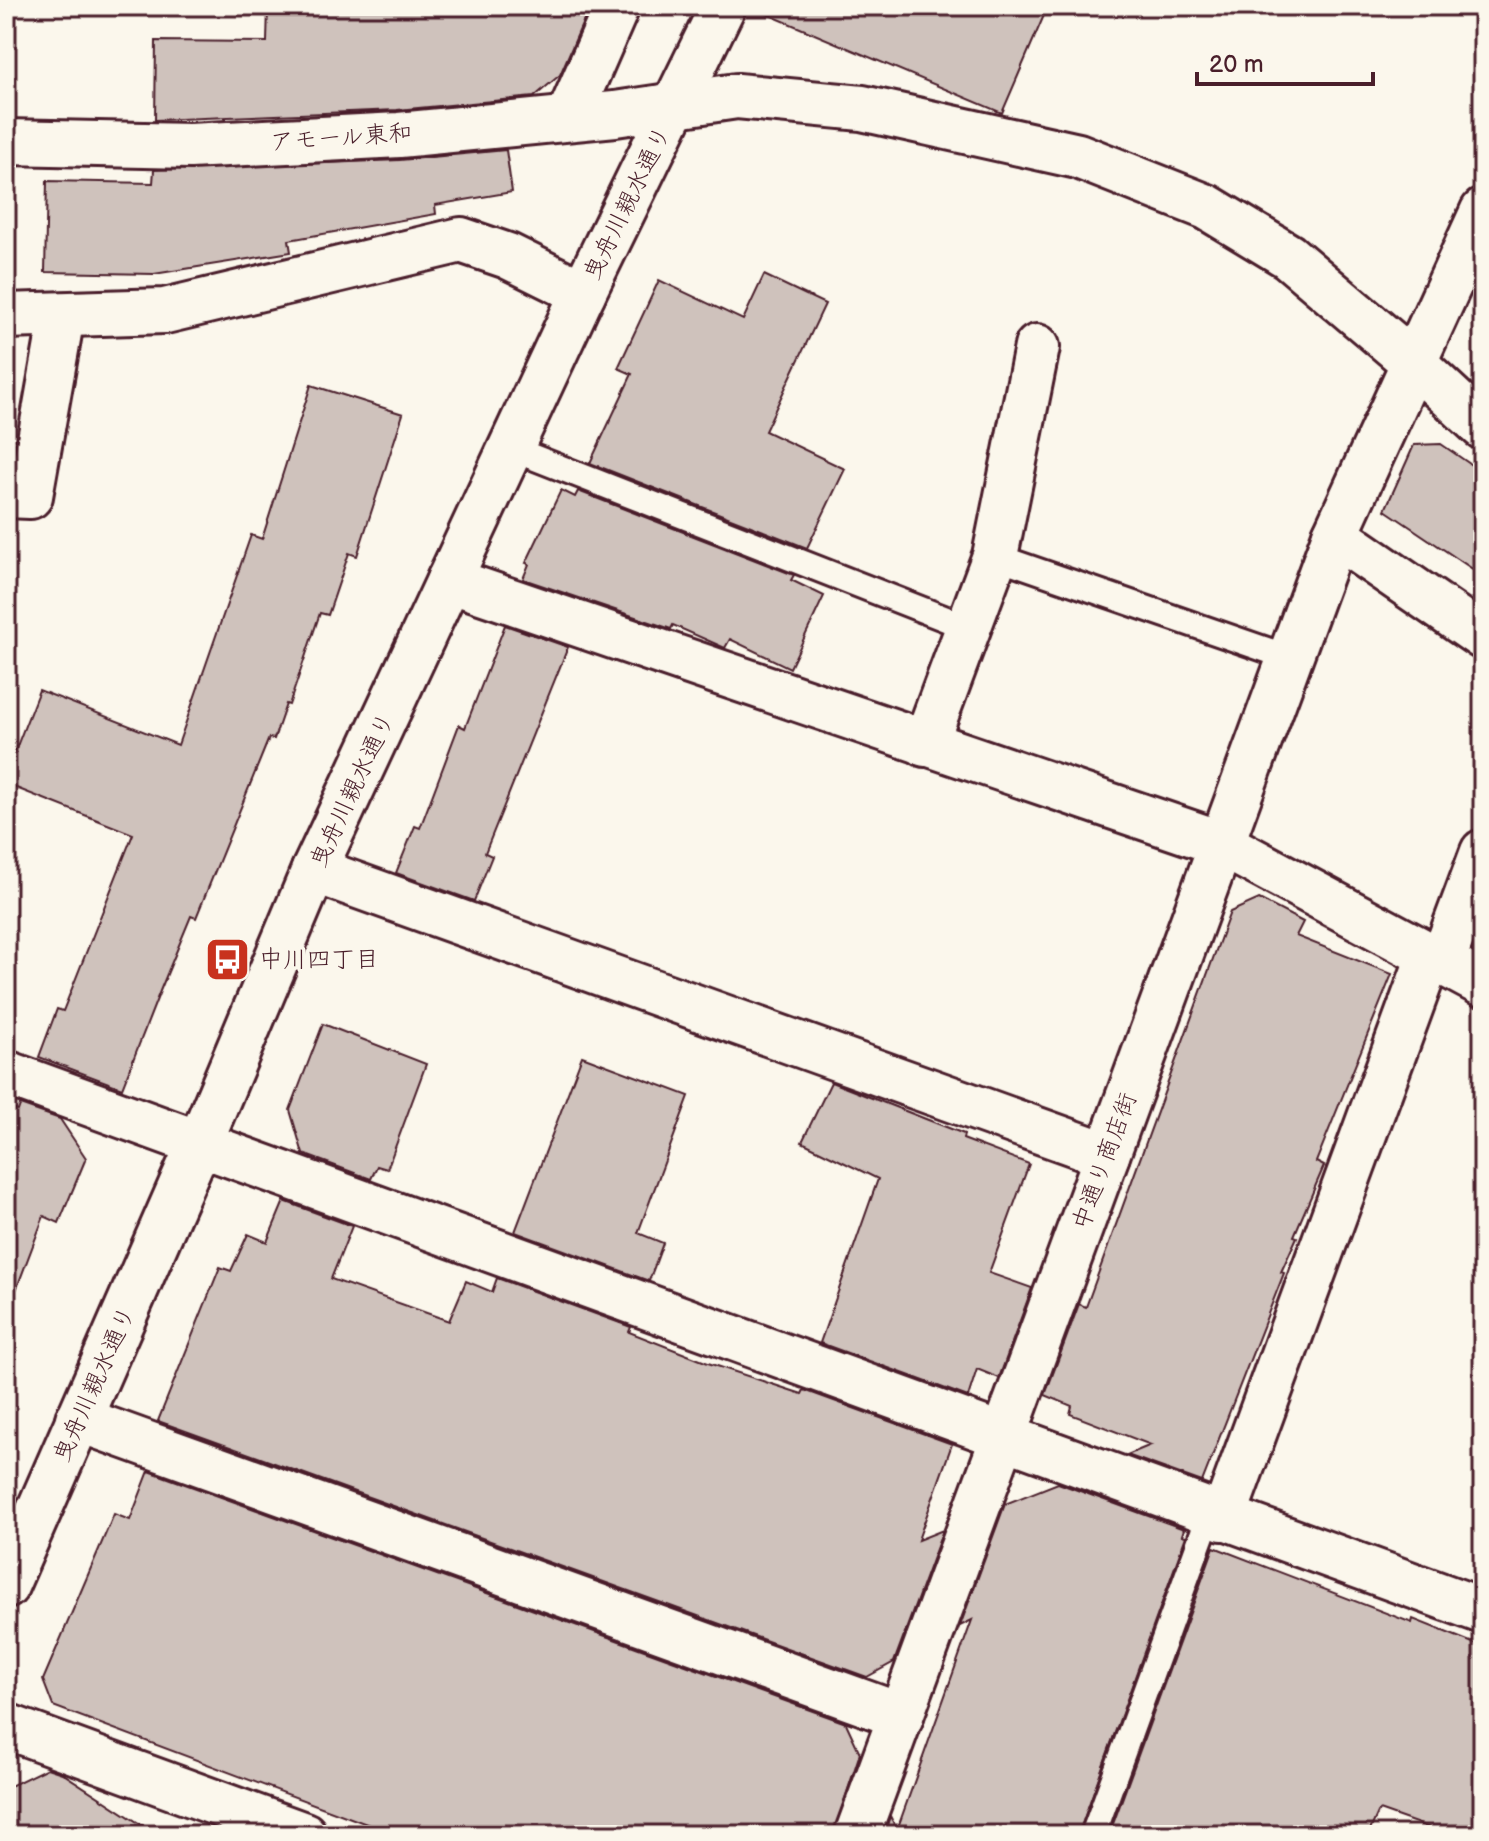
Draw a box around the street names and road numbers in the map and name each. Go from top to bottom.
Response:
street label: アモール東和 [269,118,413,157]
street label: 曳舟川親水通り [578,121,677,285]
street label: 曳舟川親水通り [304,708,401,872]
street label: 中通り商店街 [1066,1089,1143,1234]
street label: 曳舟川親水通り [47,1302,142,1467]

